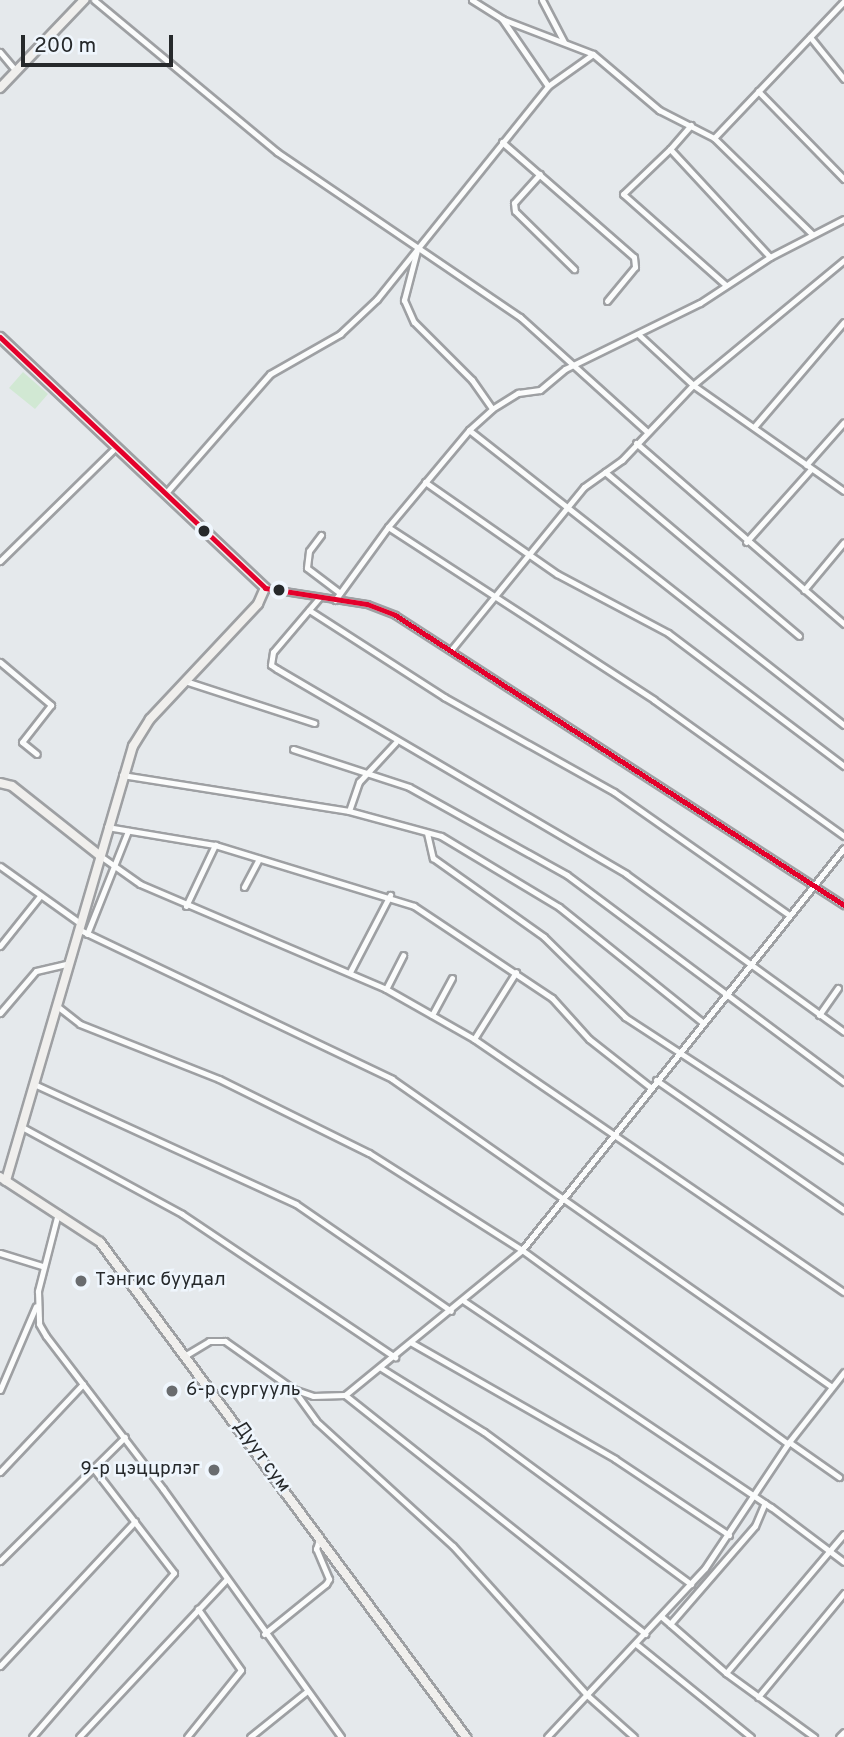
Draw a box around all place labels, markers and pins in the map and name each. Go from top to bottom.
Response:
unlabelled marker [197,524,211,538]
unlabelled marker [272,583,286,597]
place label: Тэнгис буудал [95,1270,226,1292]
marker: Тэнгис буудал [73,1273,89,1289]
place label: 6-р сургууль [186,1380,301,1402]
marker: 6-р сургууль [164,1383,180,1399]
place label: 9-р цэццрлэг [80,1459,200,1481]
marker: 9-р цэццрлэг [206,1462,222,1478]

